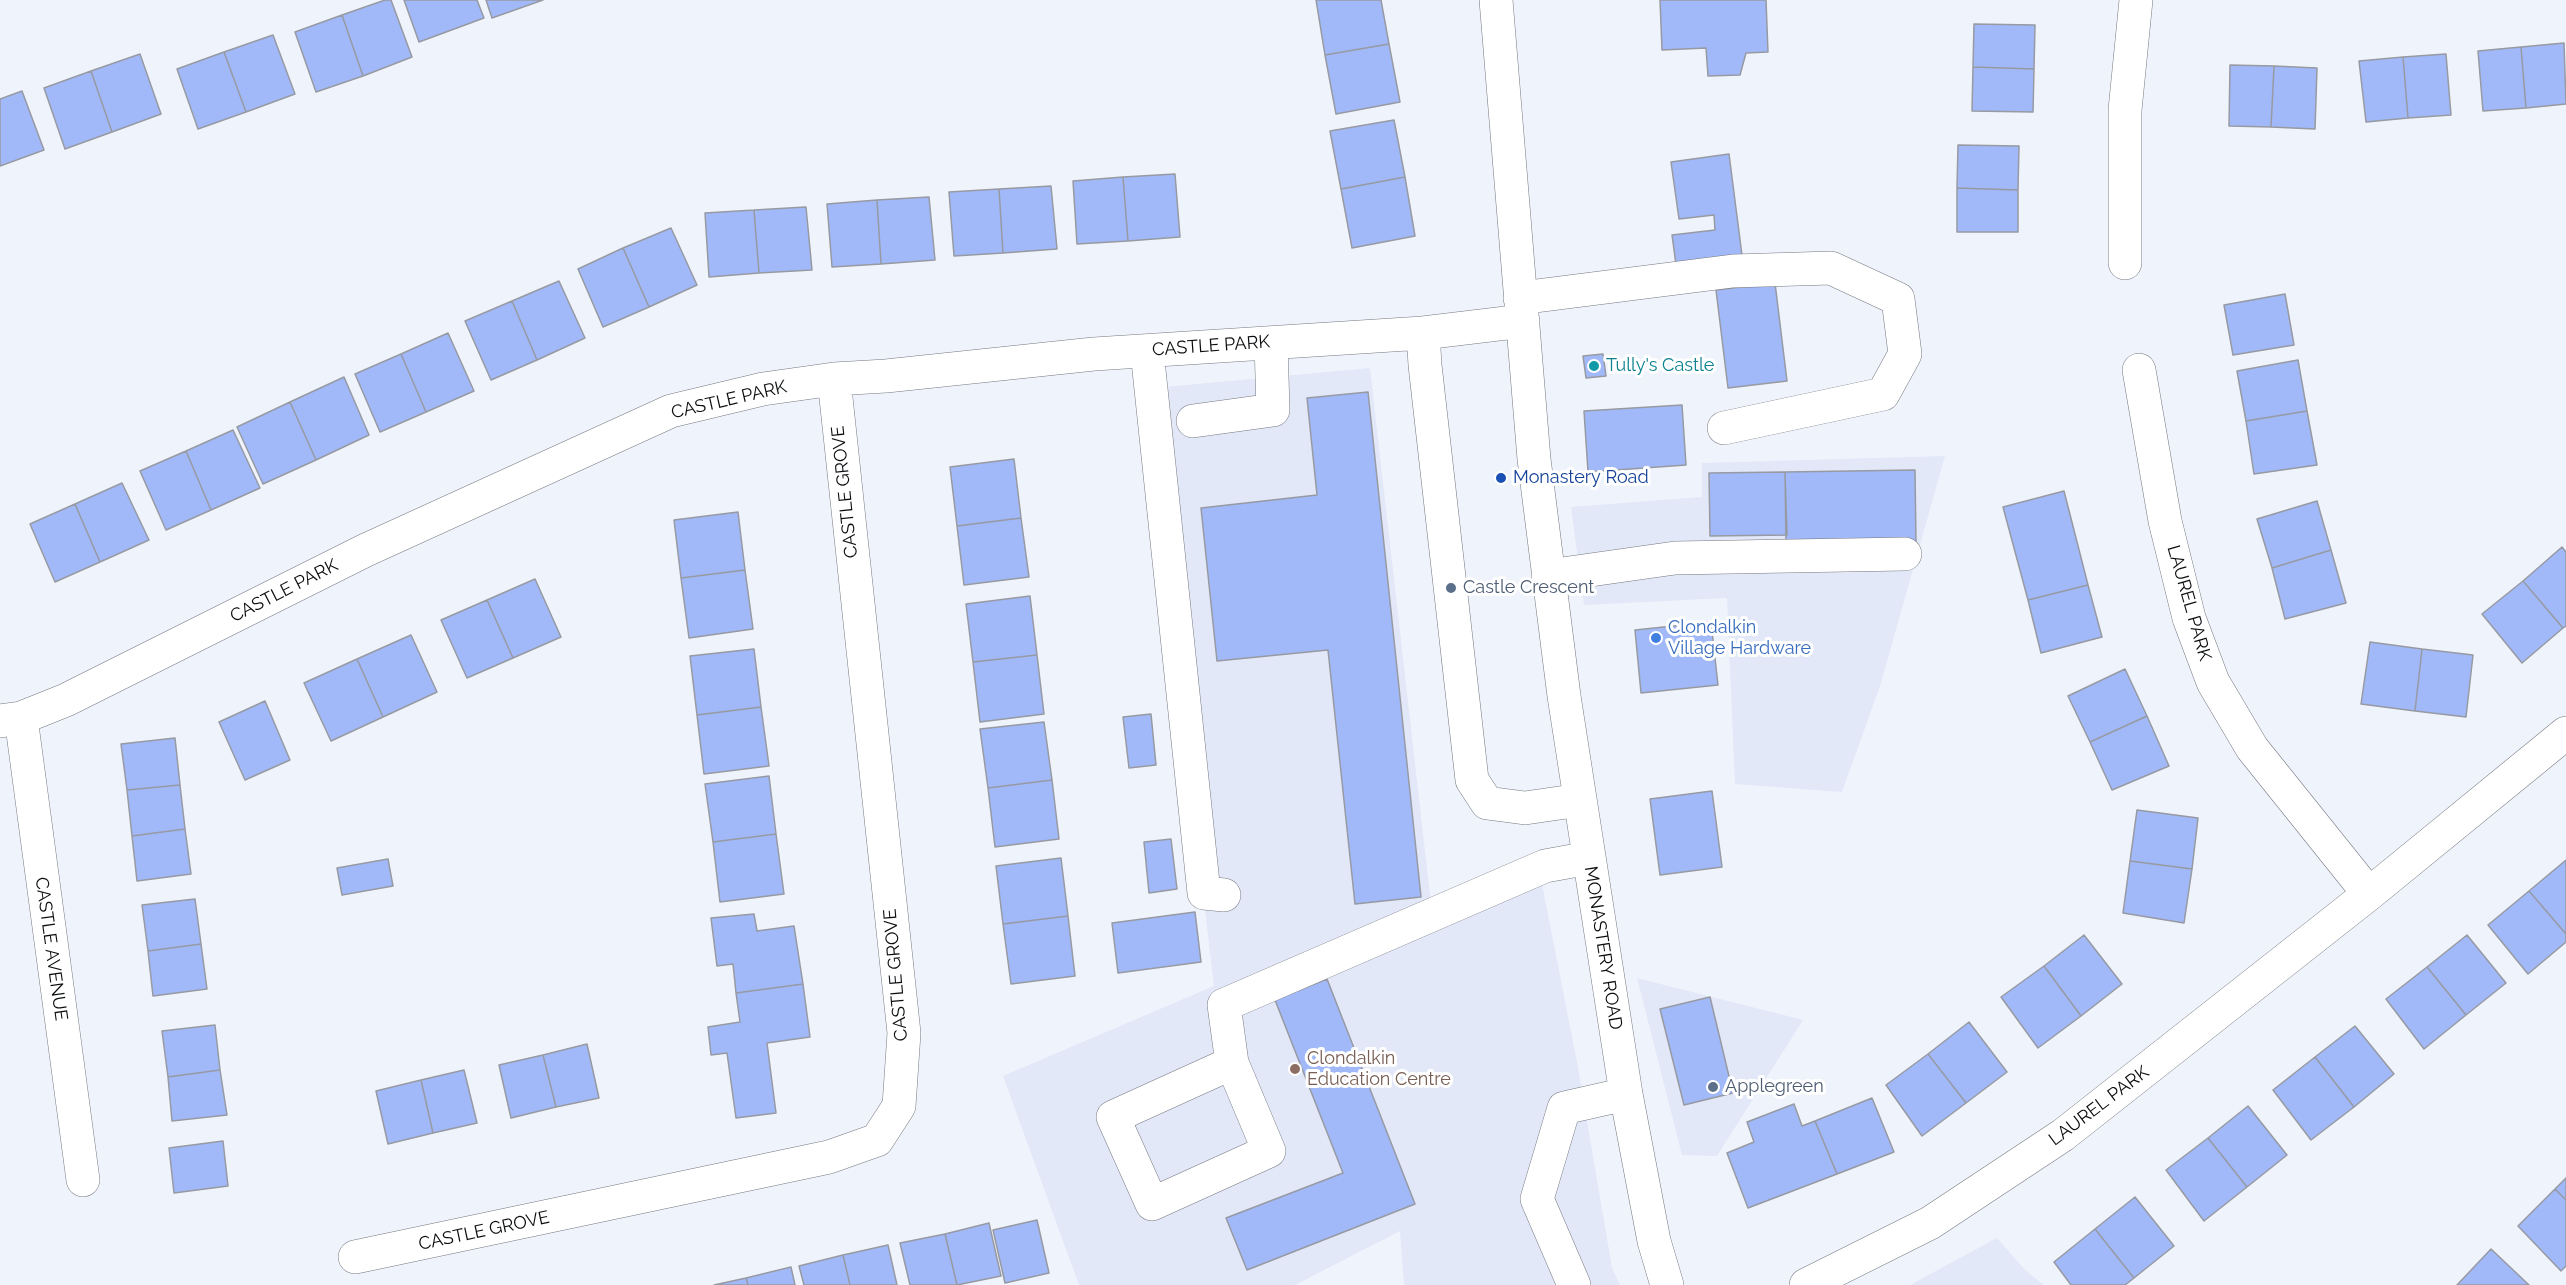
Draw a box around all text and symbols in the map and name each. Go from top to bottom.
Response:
street label: CASTLE PARK [1151,331,1271,361]
place label: Tully's Castle [1606,355,1714,377]
marker: Tully's Castle [1587,359,1601,373]
street label: CASTLE PARK [669,376,789,424]
street label: CASTLE GROVE [827,425,863,559]
place label: Monastery Road [1513,467,1649,489]
marker: Monastery Road [1494,471,1508,485]
street label: LAUREL PARK [2162,543,2216,663]
street label: CASTLE PARK [227,555,341,627]
place label: Castle Crescent [1463,577,1594,599]
marker: Castle Crescent [1444,581,1458,595]
place label: Clondalkin Village Hardware [1668,617,1811,660]
marker: Clondalkin Village Hardware [1649,631,1663,645]
street label: MONASTERY ROAD [1579,865,1627,1031]
street label: CASTLE AVENUE [30,876,72,1022]
street label: CASTLE GROVE [879,908,913,1042]
place label: Clondalkin Education Centre [1307,1048,1451,1090]
street label: LAUREL PARK [2045,1061,2153,1151]
marker: Clondalkin Education Centre [1288,1062,1302,1076]
place label: Applegreen [1725,1076,1824,1098]
marker: Applegreen [1706,1080,1720,1094]
street label: CASTLE GROVE [417,1207,551,1255]

